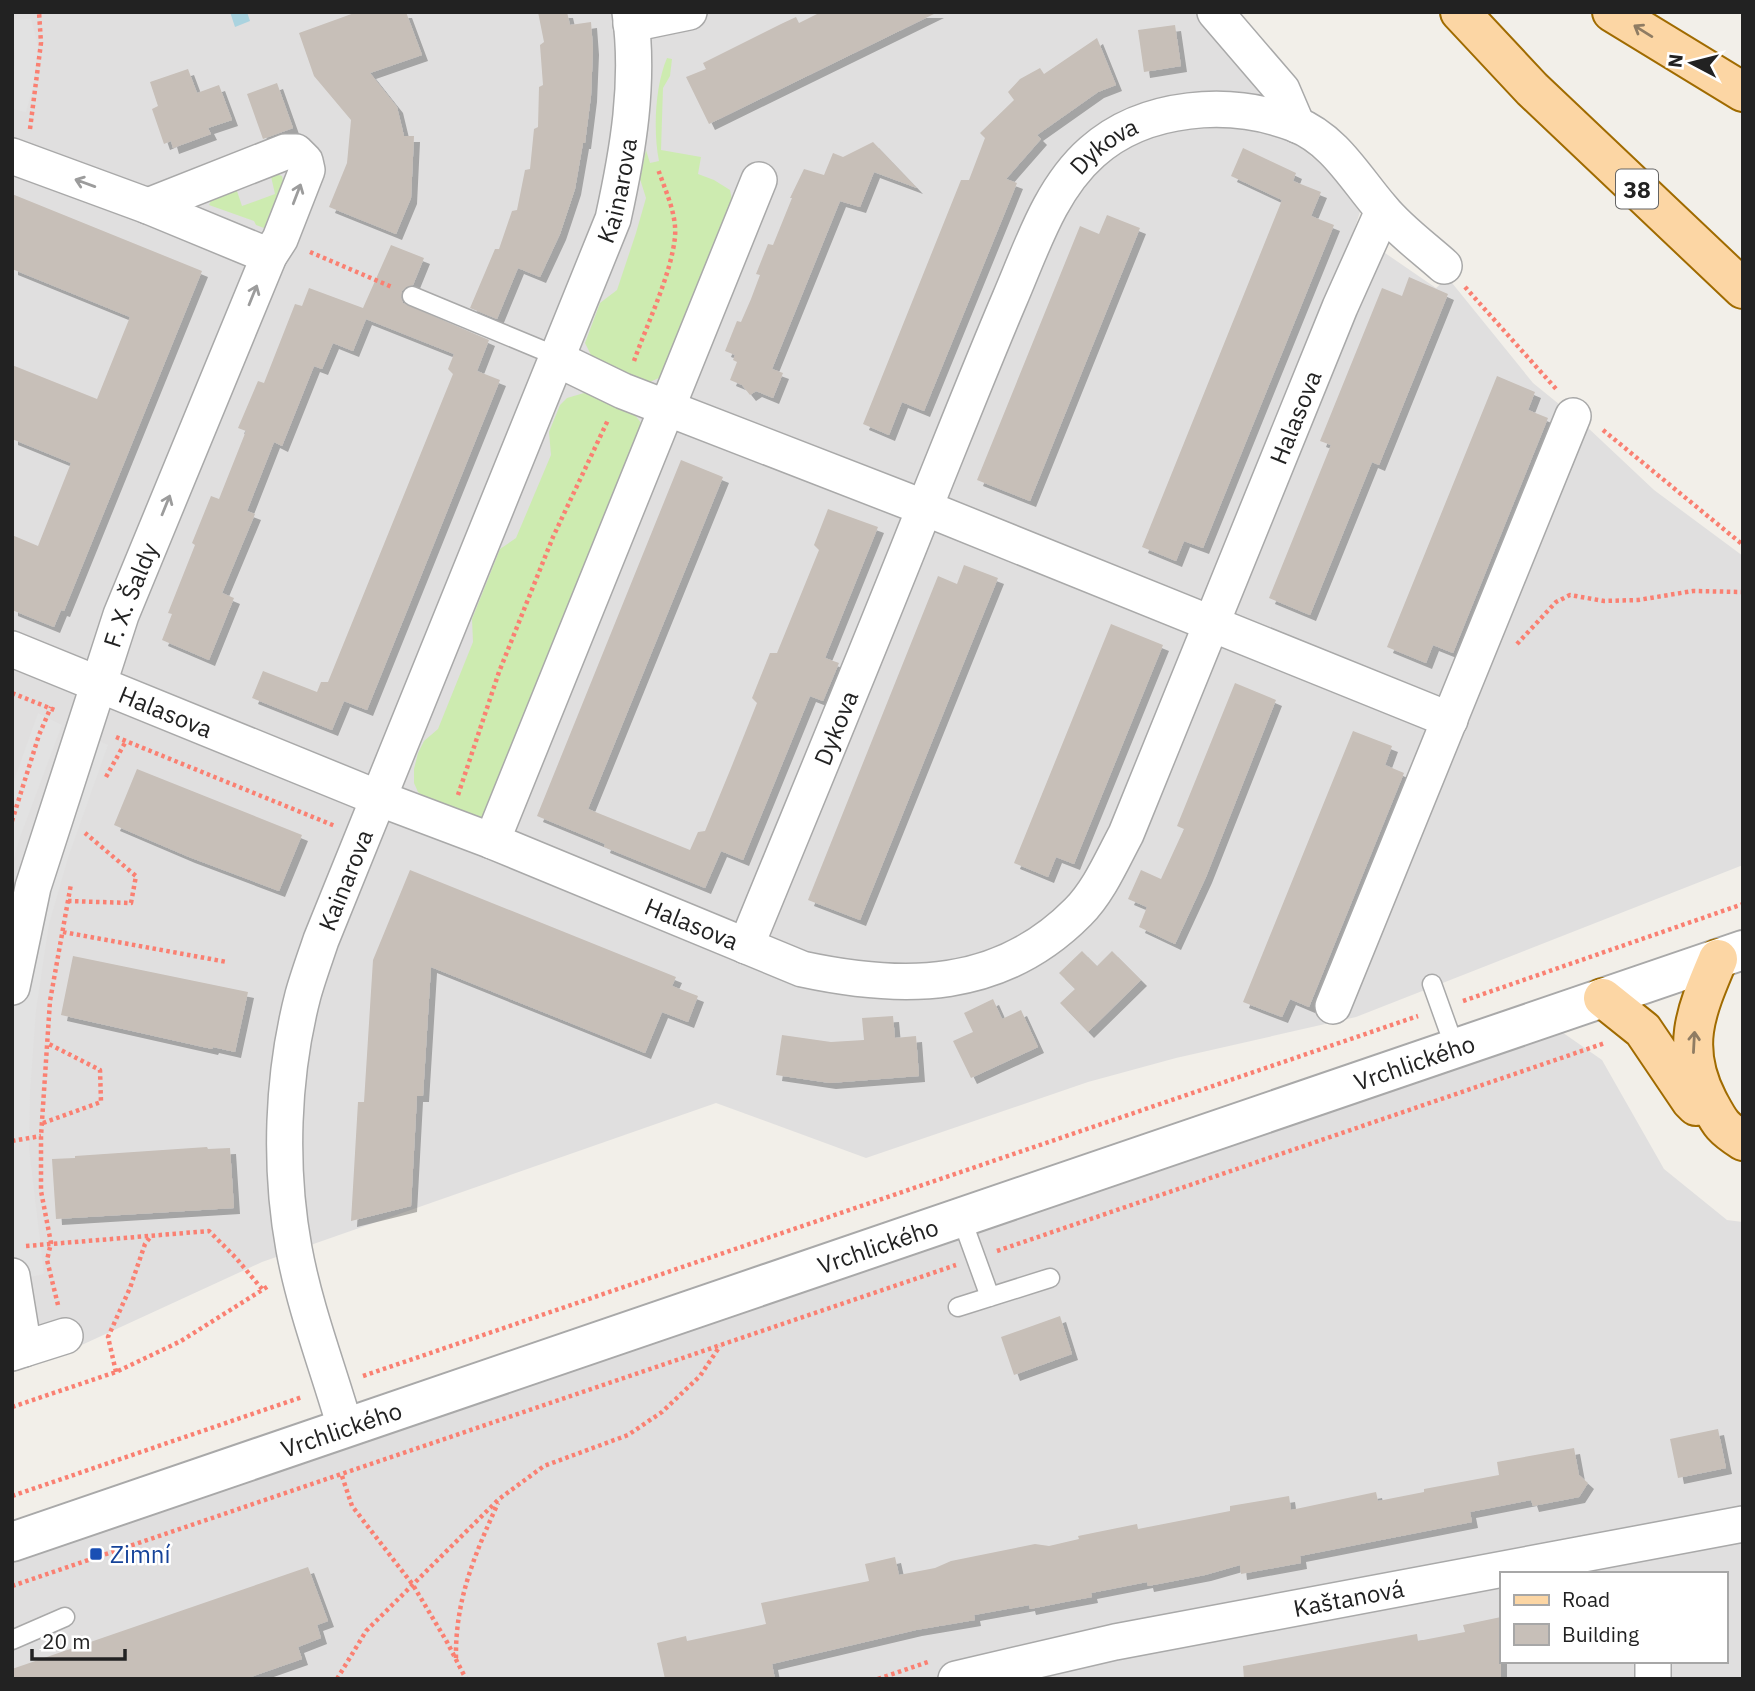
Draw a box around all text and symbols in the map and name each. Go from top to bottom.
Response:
one-way arrow [1633,24,1653,38]
north arrow [1657,28,1727,98]
text: N [1662,53,1688,69]
street label: Dykova [1062,110,1143,181]
street label: Kainarova [589,136,644,248]
road number: 38 [1616,170,1658,208]
one-way arrow [75,176,97,188]
one-way arrow [292,184,305,206]
one-way arrow [247,284,260,306]
street label: Halasova [1262,365,1329,469]
one-way arrow [161,495,174,516]
street label: F. X. Šaldy [96,538,165,651]
street label: Halasova [114,678,218,745]
street label: Dykova [806,685,865,770]
street label: Kainarova [310,824,380,935]
street label: Halasova [640,890,743,957]
street label: Vrchlického [1350,1027,1479,1098]
one-way arrow [1687,1031,1700,1054]
street label: Vrchlického [813,1210,942,1281]
street label: Vrchlického [277,1394,406,1465]
place label: Zimní [110,1538,171,1570]
marker: Zimní [88,1546,104,1562]
street label: Kaštanová [1291,1572,1407,1624]
legend [1500,1572,1727,1663]
text: Road [1562,1585,1610,1613]
scale bar [32,1618,124,1662]
text: Building [1562,1620,1639,1648]
text: 20 m [42,1627,91,1655]

